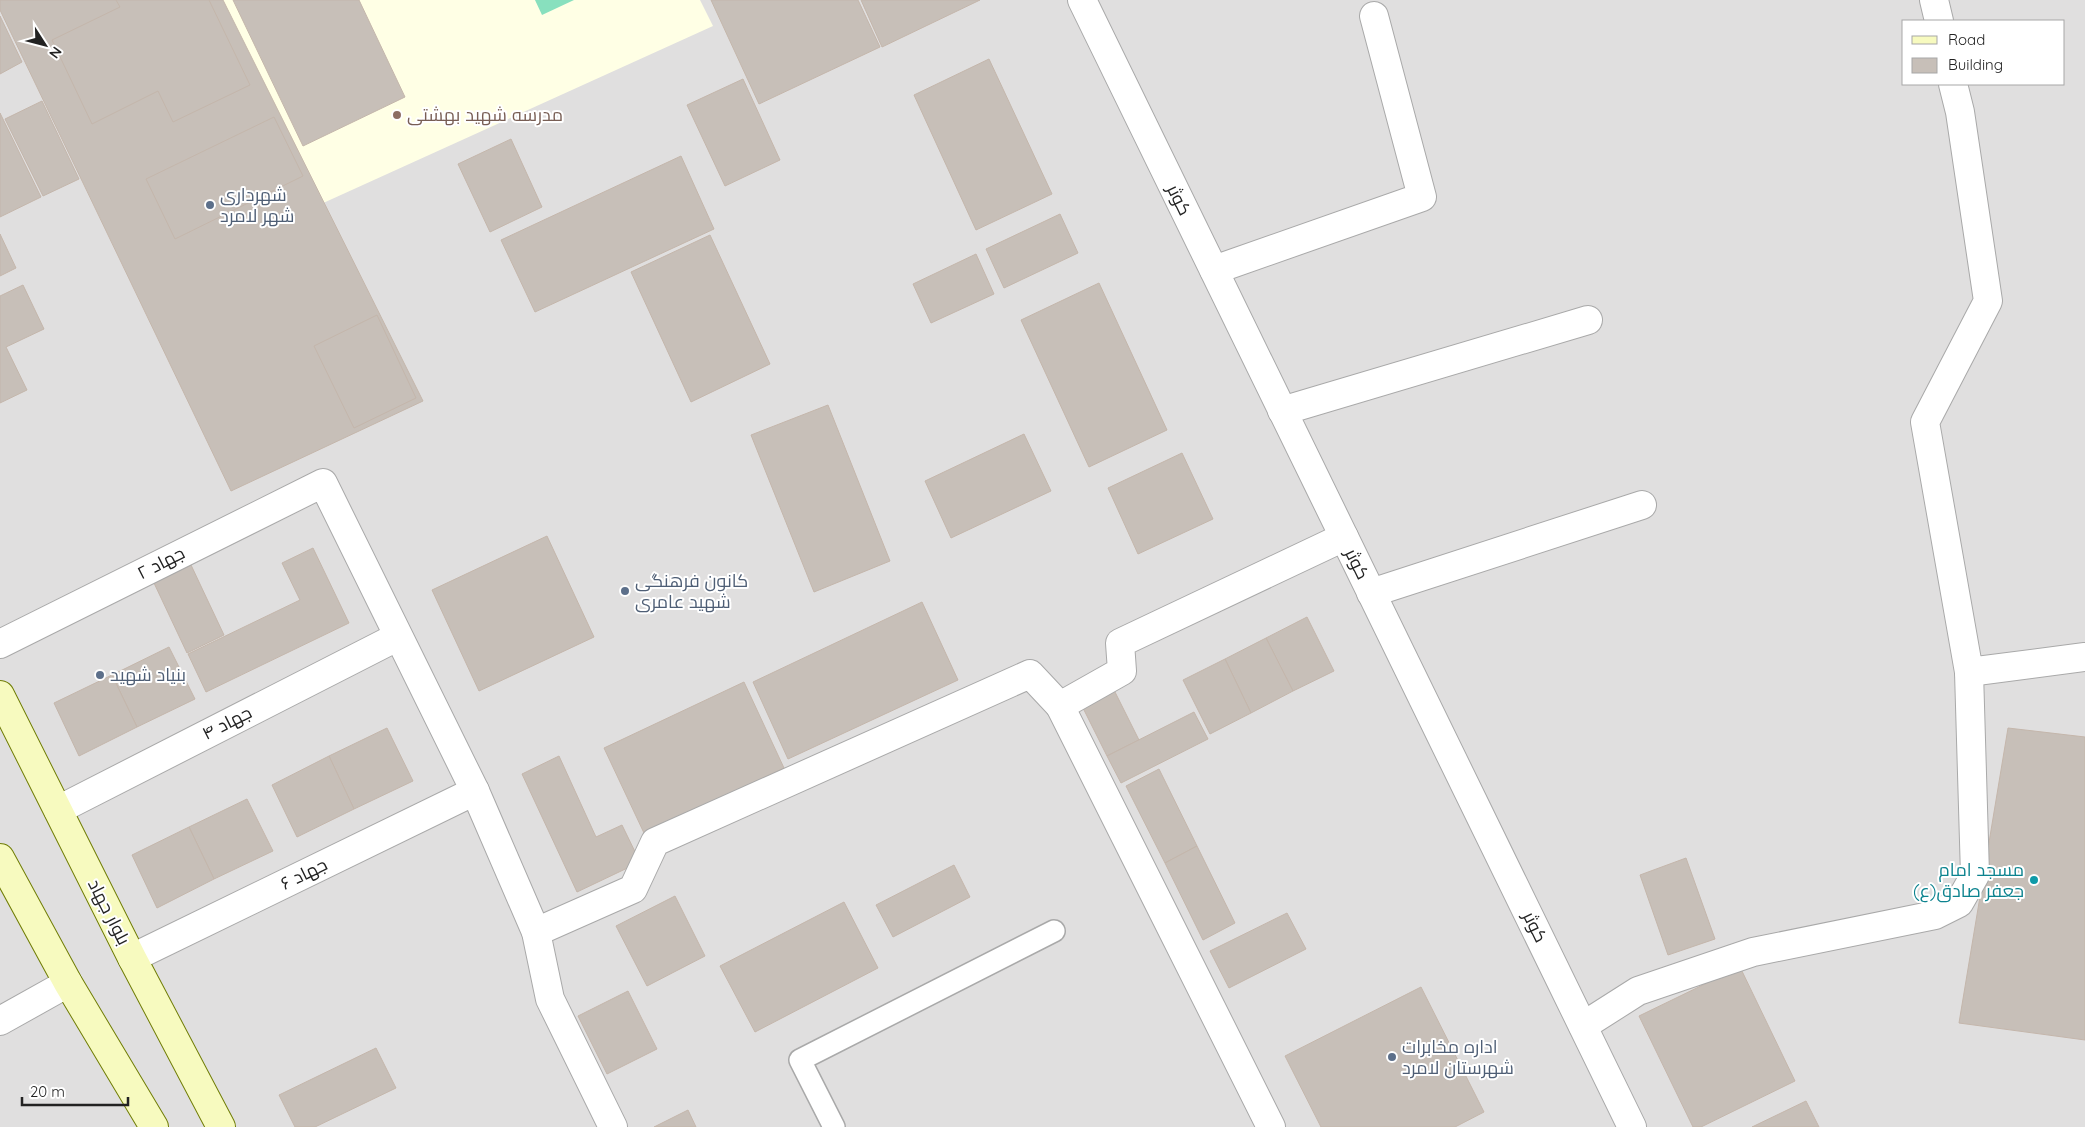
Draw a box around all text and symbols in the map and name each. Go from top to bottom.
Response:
north arrow [20,20,70,70]
legend [1902,20,2065,85]
text: Road [1948,30,1985,49]
text: N [45,43,66,62]
text: Building [1948,55,2003,74]
place label: مدرسه شهید بهشتی [407,103,563,126]
marker: مدرسه شهید بهشتی [391,109,403,121]
street label: کوثر [1162,180,1197,219]
place label: شهرداری شهر لامرد [220,183,294,227]
marker: شهرداری شهر لامرد [204,199,216,211]
street label: جهاد ۲ [133,541,188,584]
street label: کوثر [1340,544,1375,583]
place label: کانون فرهنگی شهید عامری [635,569,748,613]
marker: کانون فرهنگی شهید عامری [619,585,631,597]
place label: بنیاد شهید [110,663,186,686]
marker: بنیاد شهید [94,669,106,681]
street label: جهاد ۴ [198,700,255,745]
street label: جهاد ۶ [277,852,331,895]
place label: مسجد امام جعفر صادق(ع) [1913,858,2024,903]
marker: مسجد امام جعفر صادق(ع) [2028,874,2040,886]
street label: بلوار جهاد [83,875,136,949]
street label: کوثر [1518,907,1553,946]
place label: اداره مخابرات شهرستان لامرد [1402,1035,1514,1079]
marker: اداره مخابرات شهرستان لامرد [1386,1051,1398,1063]
scale bar [22,1074,129,1106]
text: 20 m [30,1082,65,1101]

